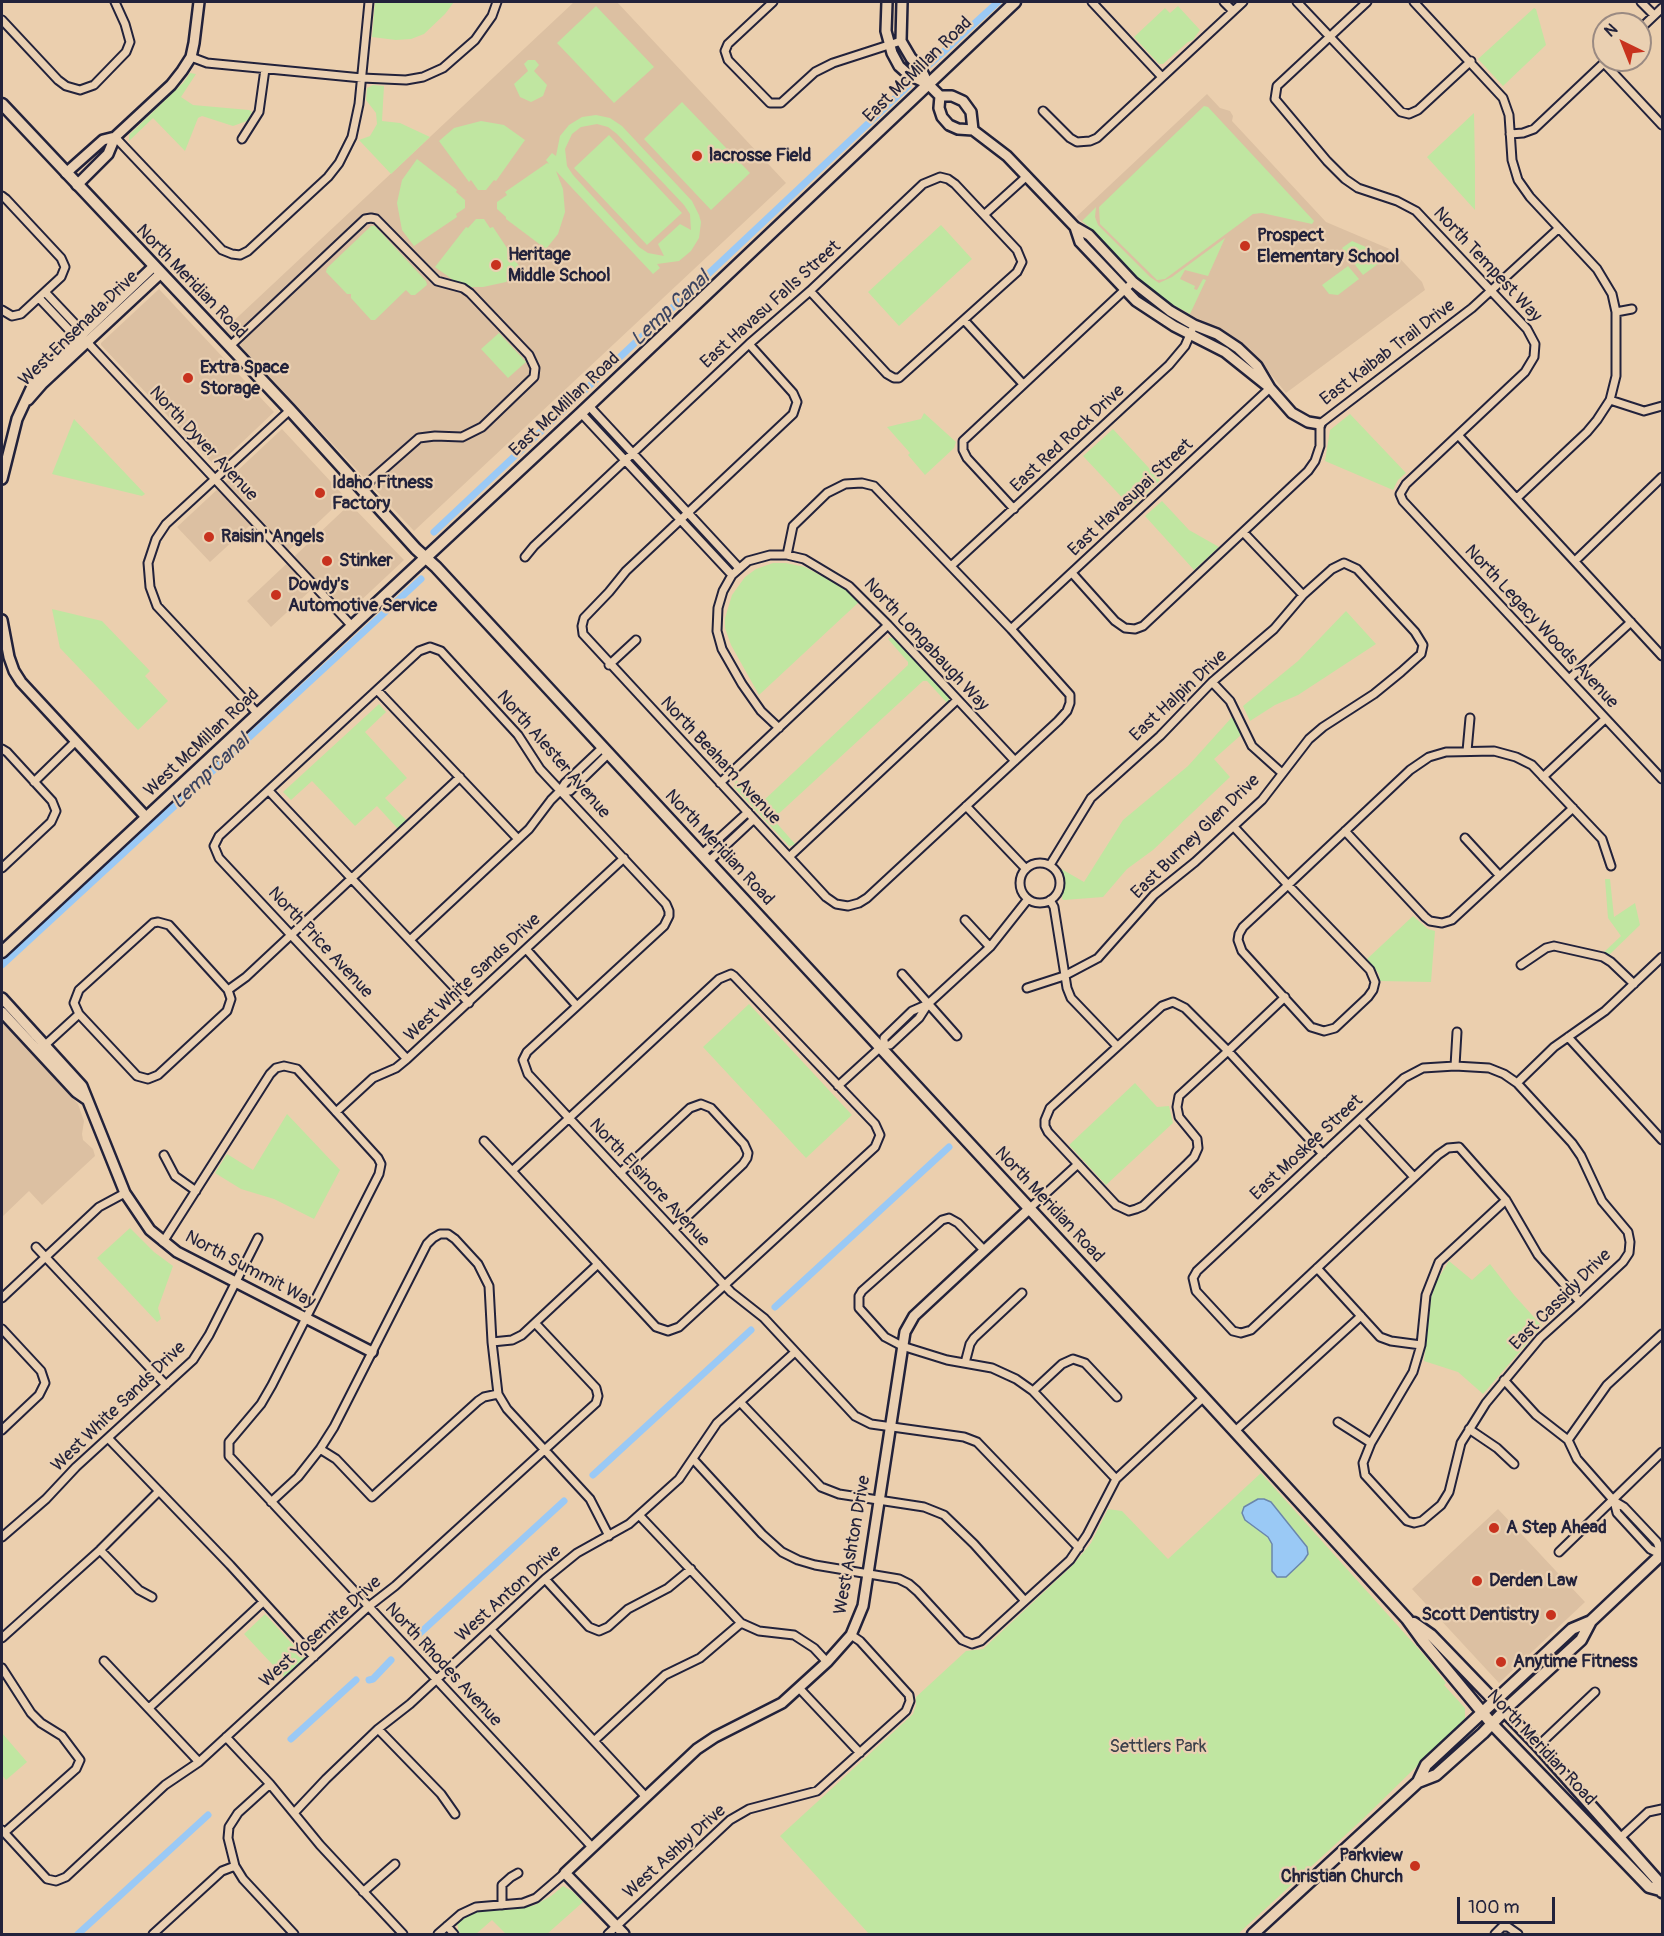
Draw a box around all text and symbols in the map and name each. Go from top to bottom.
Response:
north arrow [1592,12,1652,72]
street label: East McMillan Road [859,13,977,127]
text: N [1600,19,1622,41]
place label: lacrosse Field [709,145,811,167]
marker: lacrosse Field [690,149,704,163]
street label: North Tempest Way [1428,203,1546,327]
street label: North Meridian Road [131,220,251,344]
place label: Prospect Elementary School [1257,225,1399,268]
street label: East Havasu Falls Street [696,236,846,374]
marker: Prospect Elementary School [1238,239,1252,253]
place label: Heritage Middle School [508,244,611,286]
marker: Heritage Middle School [489,258,503,272]
water label: Lemp Canal [627,266,715,352]
street label: West Ensenada Drive [15,267,143,391]
street label: East Kaibab Trail Drive [1316,295,1460,411]
street label: East McMillan Road [505,348,625,462]
place label: Extra Space Storage [200,357,289,400]
marker: Extra Space Storage [181,371,195,385]
street label: East Red Rock Drive [1007,381,1129,497]
street label: North Dyver Avenue [144,382,262,506]
street label: East Havasupai Street [1064,435,1198,561]
place label: Idaho Fitness Factory [332,472,433,514]
marker: Idaho Fitness Factory [313,486,327,500]
place label: Raisin' Angels [221,526,324,548]
marker: Raisin' Angels [202,530,216,544]
street label: North Legacy Woods Avenue [1459,541,1623,713]
place label: Stinker [339,550,393,572]
marker: Stinker [320,554,334,568]
place label: Dowdy's Automotive Service [288,574,437,616]
street label: North Longabaugh Way [859,574,993,716]
marker: Dowdy's Automotive Service [269,588,283,602]
street label: East Halpin Drive [1126,645,1232,747]
street label: West McMillan Road [140,684,264,802]
street label: North Alester Avenue [492,687,614,823]
street label: North Beaham Avenue [655,692,785,830]
water label: Lemp Canal [167,729,255,815]
street label: East Burney Glen Drive [1127,770,1265,904]
street label: North Meridian Road [660,786,778,910]
street label: North Price Avenue [263,883,377,1003]
street label: West White Sands Drive [400,909,546,1047]
street label: East Moskee Street [1246,1090,1368,1206]
street label: North Elsinore Avenue [584,1115,714,1251]
street label: North Meridian Road [990,1143,1108,1267]
street label: North Summit Way [181,1227,319,1313]
street label: East Cassidy Drive [1506,1245,1616,1355]
street label: West White Sands Drive [47,1337,191,1477]
street label: West Ashton Drive [830,1474,876,1616]
place label: A Step Ahead [1506,1517,1607,1539]
marker: A Step Ahead [1487,1521,1501,1535]
street label: West Anton Drive [452,1541,566,1647]
place label: Derden Law [1489,1570,1578,1592]
street label: West Yosemite Drive [256,1572,386,1692]
marker: Derden Law [1470,1574,1484,1588]
street label: North Rhodes Avenue [380,1599,506,1731]
place label: Scott Dentistry [1422,1604,1539,1626]
marker: Scott Dentistry [1544,1608,1558,1622]
place label: Anytime Fitness [1513,1651,1637,1673]
marker: Anytime Fitness [1494,1655,1508,1669]
street label: North Meridian Road [1482,1686,1600,1810]
park label: Settlers Park [1110,1736,1206,1758]
street label: West Ashby Drive [619,1800,731,1904]
place label: Parkview Christian Church [1281,1845,1403,1888]
marker: Parkview Christian Church [1408,1859,1422,1873]
scale bar [1460,1885,1558,1923]
text: 100 m [1468,1896,1520,1919]

